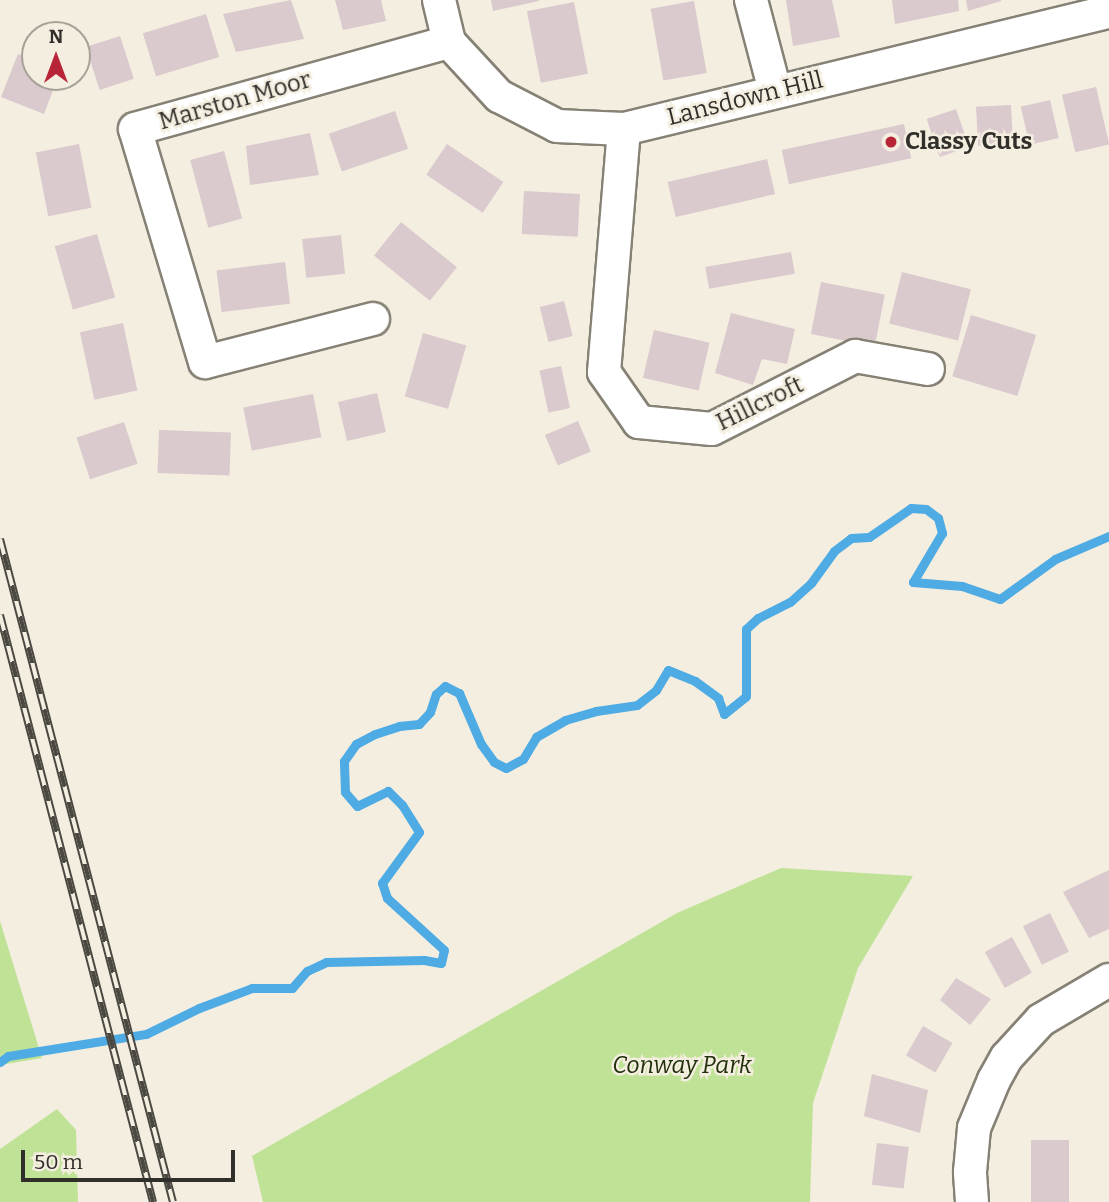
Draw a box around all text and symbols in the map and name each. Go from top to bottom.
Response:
north arrow [21,21,91,91]
text: N [49,25,63,48]
street label: Marston Moor [155,65,315,137]
street label: Lansdown Hill [664,66,826,132]
place label: Classy Cuts [905,128,1032,156]
marker: Classy Cuts [883,134,899,150]
street label: Hillcroft [712,371,808,437]
park label: Conway Park [612,1052,752,1080]
scale bar [24,1136,238,1180]
text: 50 m [34,1149,83,1175]

